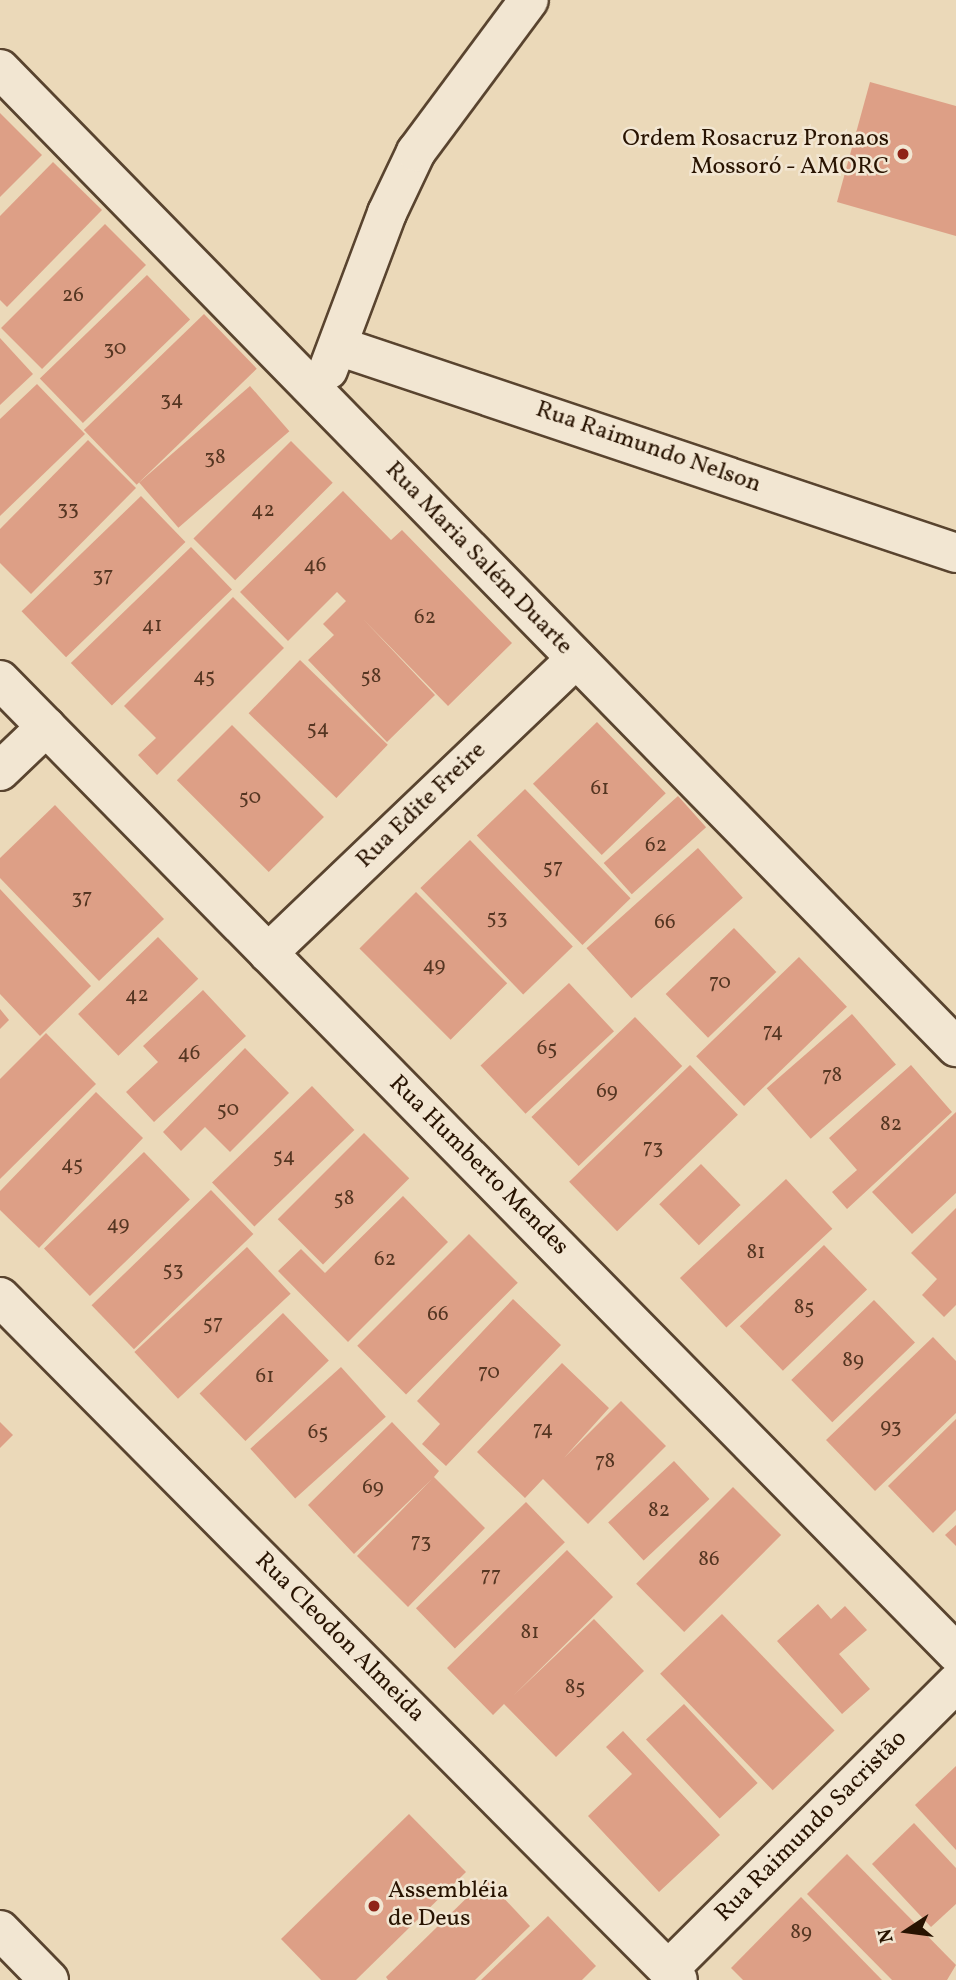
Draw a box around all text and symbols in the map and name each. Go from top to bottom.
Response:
place label: Ordem Rosacruz Pronaos Mossoró - AMORC [622,126,889,182]
marker: Ordem Rosacruz Pronaos Mossoró - AMORC [895,146,911,162]
house number: 26 [62,283,84,309]
house number: 30 [104,336,126,362]
house number: 34 [160,387,184,413]
street label: Rua Raimundo Nelson [532,396,764,500]
house number: 38 [204,445,226,471]
street label: Rua Maria Salém Duarte [378,456,578,662]
house number: 33 [57,496,79,522]
house number: 42 [251,498,275,524]
house number: 46 [304,553,326,579]
house number: 37 [93,563,113,589]
house number: 62 [414,605,436,631]
house number: 41 [142,613,162,639]
house number: 45 [193,664,215,690]
house number: 58 [361,664,381,690]
house number: 54 [307,716,329,742]
street label: Rua Edite Freire [351,737,493,875]
house number: 61 [591,776,609,802]
house number: 50 [239,785,261,811]
house number: 62 [645,833,667,859]
house number: 57 [543,855,563,881]
house number: 37 [72,885,92,911]
house number: 53 [487,905,507,931]
house number: 66 [654,910,676,936]
house number: 49 [423,953,445,979]
house number: 70 [709,970,731,996]
house number: 42 [125,983,149,1009]
house number: 74 [763,1019,783,1045]
house number: 65 [537,1036,557,1062]
house number: 46 [178,1041,200,1067]
house number: 78 [822,1063,842,1089]
street label: Rua Humberto Mendes [382,1070,574,1262]
house number: 69 [596,1079,618,1105]
house number: 50 [217,1097,239,1123]
house number: 82 [880,1112,902,1138]
house number: 73 [643,1135,663,1161]
house number: 54 [273,1144,295,1170]
house number: 45 [61,1152,83,1178]
house number: 58 [334,1186,354,1212]
house number: 49 [107,1212,129,1238]
house number: 81 [747,1240,765,1266]
house number: 62 [374,1247,396,1273]
house number: 53 [163,1257,183,1283]
house number: 85 [794,1295,814,1321]
house number: 66 [427,1302,449,1328]
house number: 57 [203,1311,223,1337]
house number: 89 [842,1348,864,1374]
house number: 70 [478,1360,500,1386]
house number: 61 [256,1364,274,1390]
house number: 93 [880,1414,902,1440]
house number: 74 [533,1417,553,1443]
house number: 65 [308,1420,328,1446]
house number: 78 [595,1449,615,1475]
house number: 69 [362,1475,384,1501]
house number: 82 [648,1498,670,1524]
house number: 73 [411,1529,431,1555]
street label: Rua Cleodon Almeida [248,1547,430,1729]
house number: 86 [698,1547,720,1573]
house number: 77 [481,1563,501,1589]
house number: 81 [521,1620,539,1646]
house number: 85 [565,1675,585,1701]
street label: Rua Raimundo Sacristão [710,1725,914,1929]
place label: Assembléia de Deus [388,1878,509,1934]
north arrow [872,1896,942,1966]
marker: Assembléia de Deus [366,1898,382,1914]
house number: 89 [790,1920,812,1946]
text: N [872,1926,901,1945]

